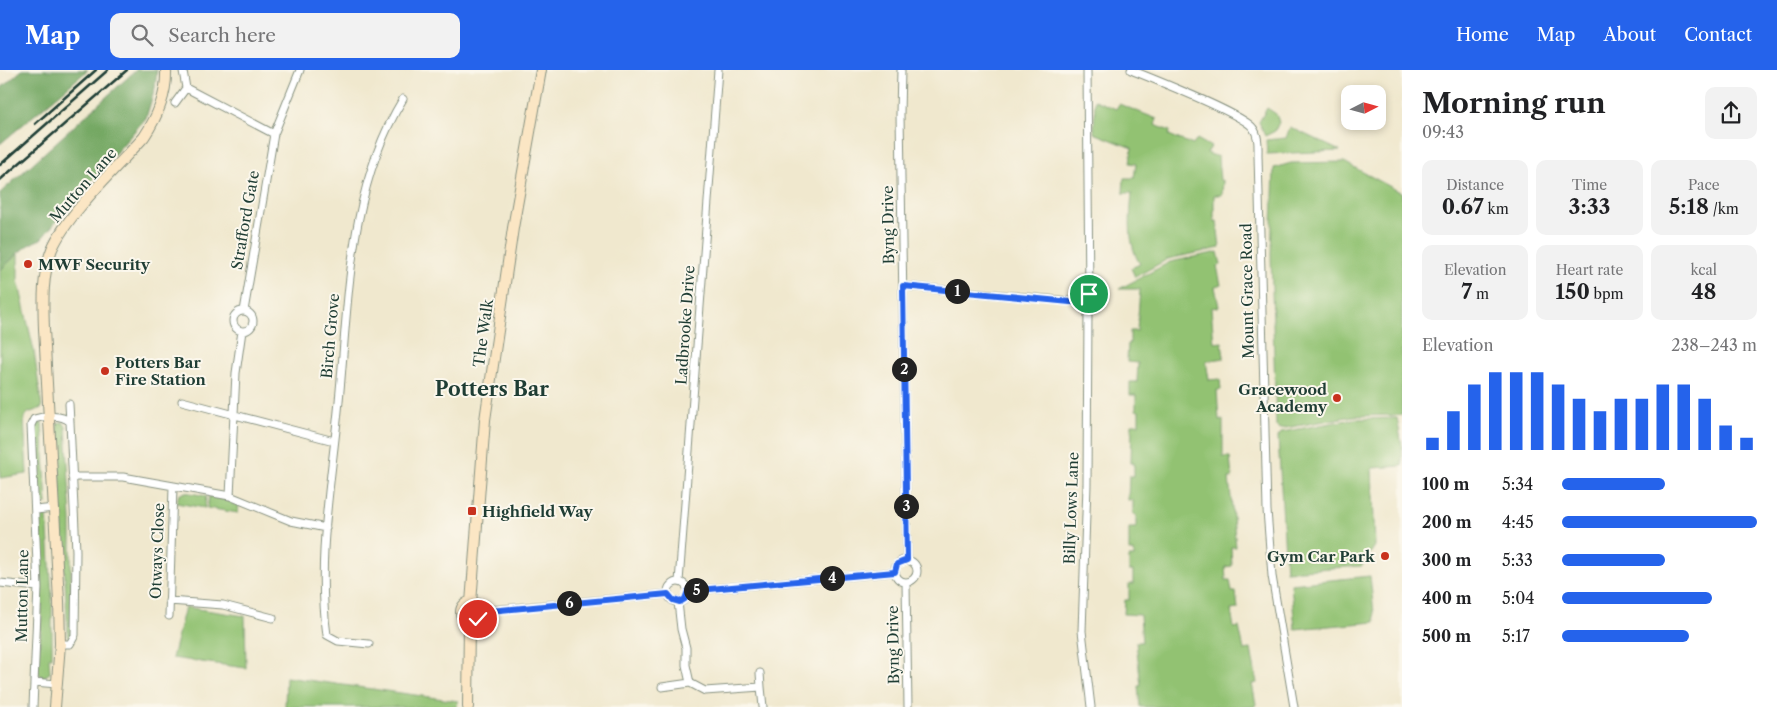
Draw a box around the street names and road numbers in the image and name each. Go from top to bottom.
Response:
street label: Mutton Lane [45,144,121,226]
street label: Strafford Gate [227,169,263,271]
street label: Byng Drive [878,185,898,265]
street label: Mount Grace Road [1236,223,1258,359]
street label: Ladbrooke Drive [671,265,699,385]
street label: Birch Grove [317,293,343,379]
street label: The Walk [469,296,497,368]
street label: Billy Lows Lane [1060,451,1082,565]
street label: Otways Close [146,503,168,599]
street label: Mutton Lane [12,549,32,643]
street label: Byng Drive [883,605,903,685]

